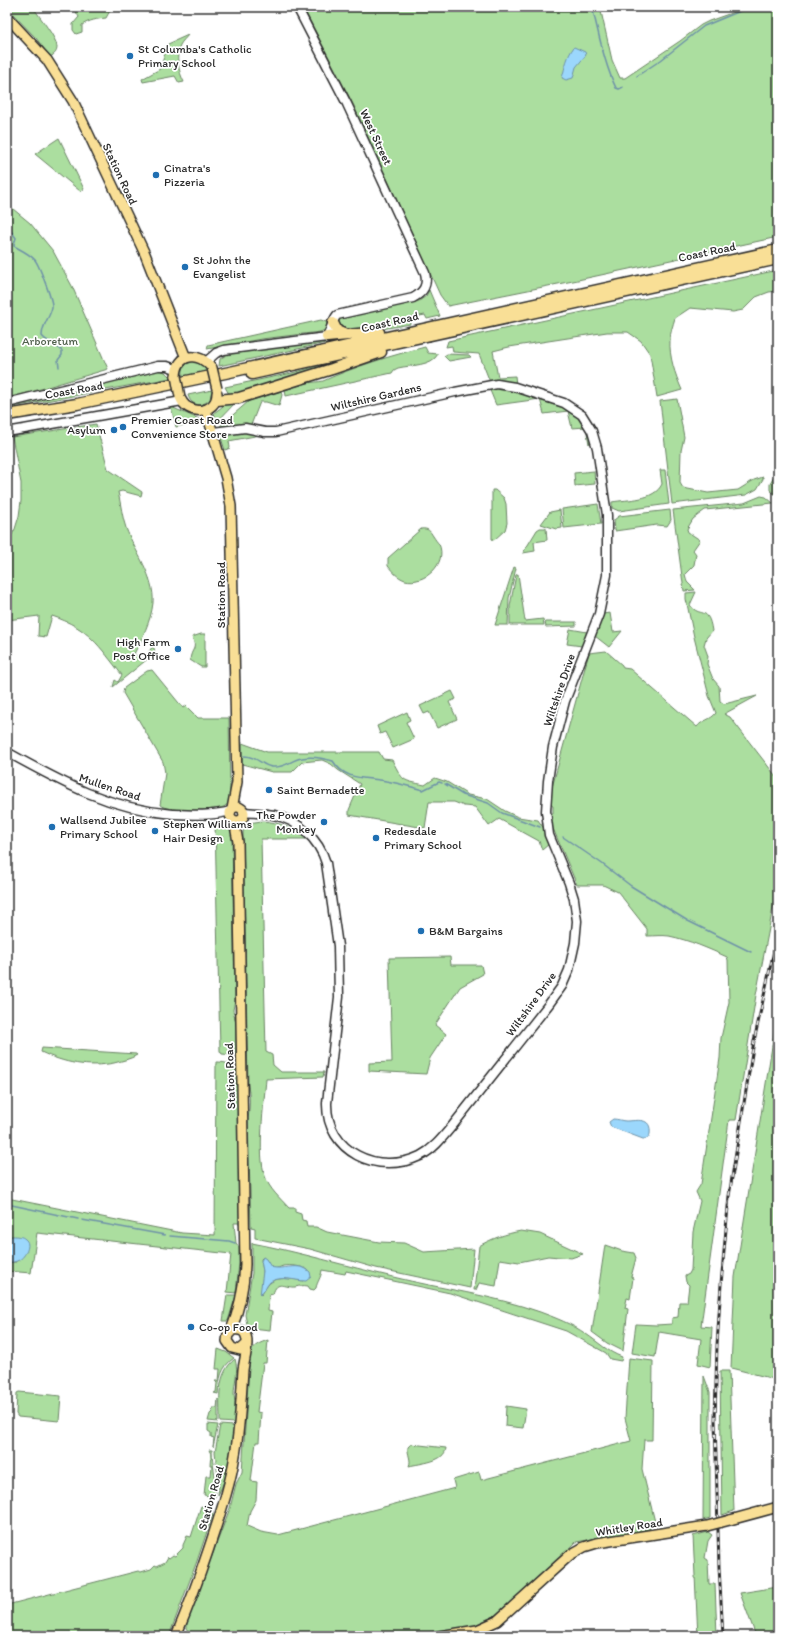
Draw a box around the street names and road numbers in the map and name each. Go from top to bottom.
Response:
street label: West Street [357,107,395,168]
street label: Station Road [100,141,141,207]
street label: Coast Road [677,239,738,265]
street label: Coast Road [360,308,421,335]
street label: Coast Road [44,378,105,402]
street label: Wiltshire Gardens [329,380,423,414]
street label: Station Road [214,561,228,628]
street label: Wiltshire Drive [540,651,578,728]
street label: Mullen Road [77,770,143,804]
street label: Wiltshire Drive [503,969,559,1039]
street label: Station Road [222,1042,238,1109]
street label: Station Road [195,1464,227,1532]
street label: Whitley Road [594,1515,664,1539]

